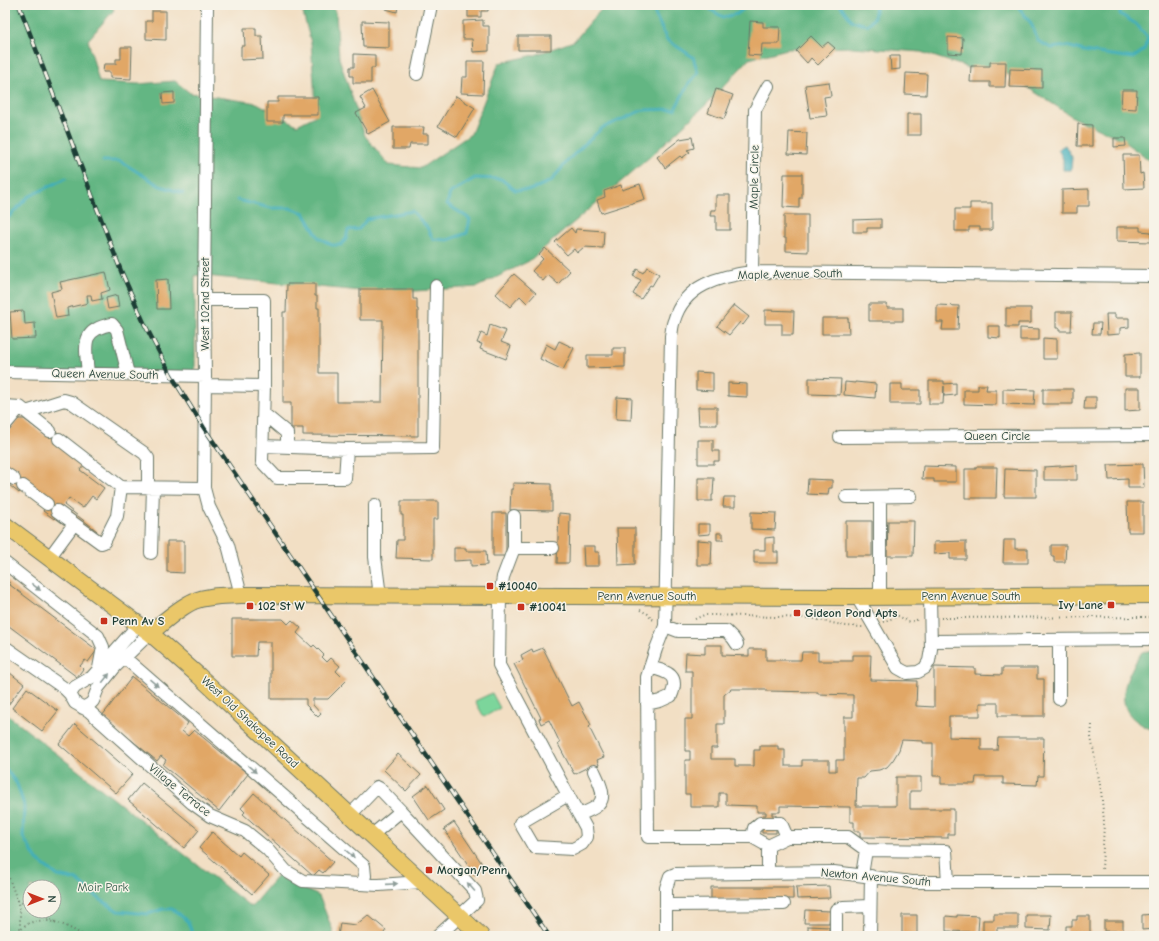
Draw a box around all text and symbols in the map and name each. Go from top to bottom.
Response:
street label: Maple Circle [746,145,762,209]
street label: West 102nd Street [198,257,212,351]
street label: Maple Avenue South [737,266,843,282]
street label: Queen Avenue South [51,366,159,382]
street label: Queen Circle [964,429,1030,443]
place label: #10040 [498,579,538,593]
marker: #10040 [485,581,495,591]
one-way arrow [30,583,41,592]
street label: Penn Avenue South [597,589,697,603]
street label: Penn Avenue South [921,589,1021,603]
place label: Ivy Lane [1059,598,1103,612]
place label: 102 St W [258,599,306,613]
place label: #10041 [529,600,567,614]
marker: Ivy Lane [1106,600,1116,610]
marker: 102 St W [245,601,255,611]
marker: #10041 [516,602,526,612]
place label: Gideon Pond Apts [805,606,897,620]
marker: Gideon Pond Apts [792,608,802,618]
place label: Penn Av S [112,614,165,628]
marker: Penn Av S [99,616,109,626]
one-way arrow [102,673,111,684]
street label: West Old Shakopee Road [198,673,302,771]
one-way arrow [149,679,159,688]
street label: Village Terrace [146,761,214,819]
one-way arrow [247,764,257,773]
one-way arrow [345,850,355,859]
place label: Morgan/Penn [437,863,507,877]
marker: Morgan/Penn [424,865,434,875]
street label: Newton Avenue South [820,865,932,889]
north arrow [22,879,62,919]
park label: Moir Park [78,880,129,894]
one-way arrow [386,880,398,887]
one-way arrow [467,882,476,892]
text: N [45,895,58,903]

